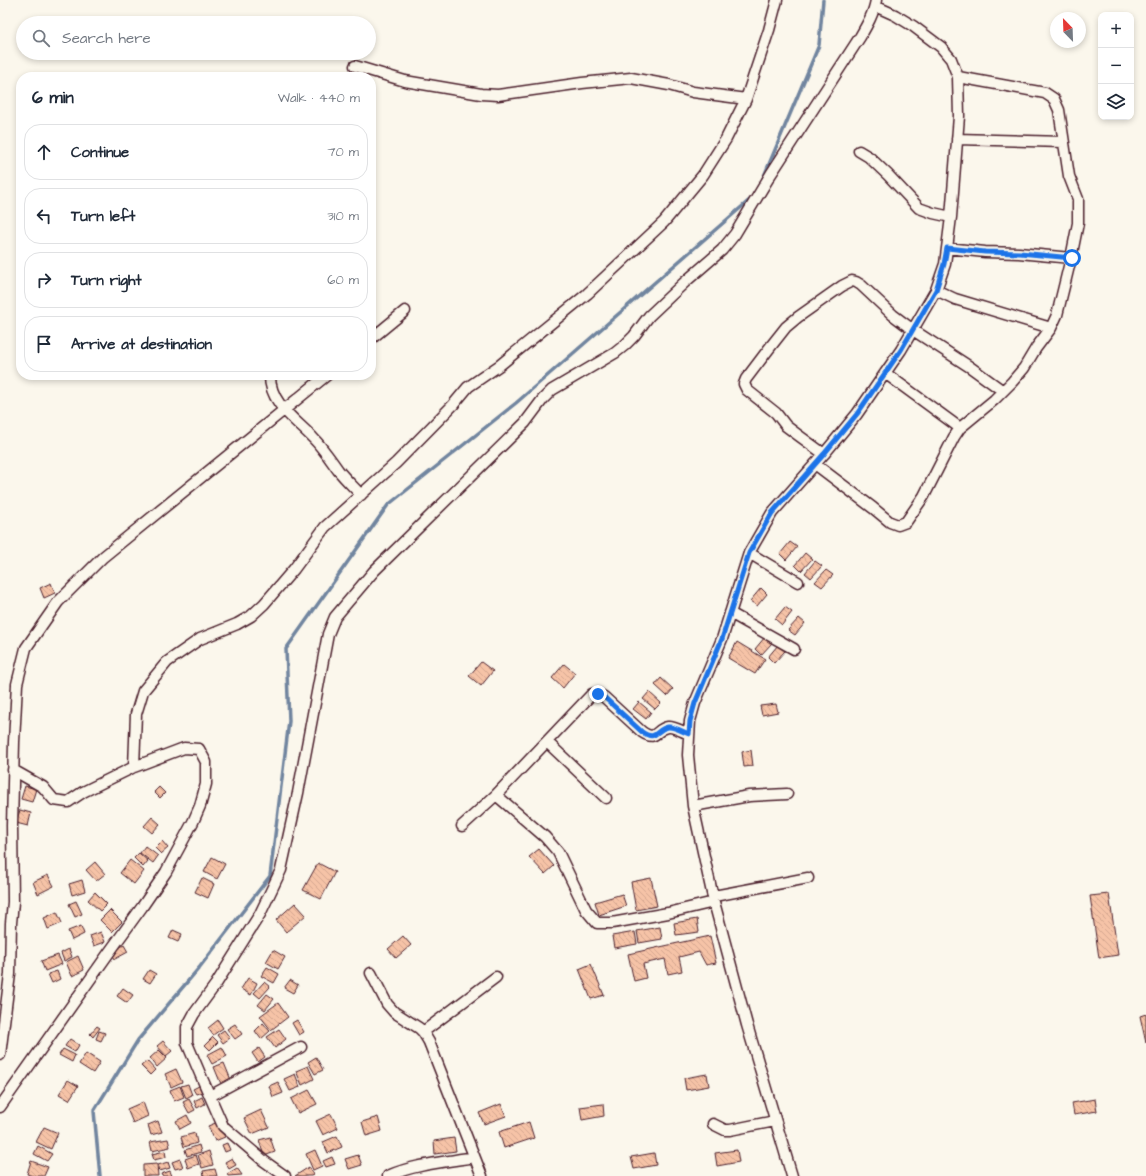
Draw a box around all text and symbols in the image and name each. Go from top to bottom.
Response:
north arrow [1050,12,1086,48]
map controls [1098,12,1134,120]
button: + [1098,12,1134,48]
search box [16,16,376,60]
icon: search [30,27,52,49]
text: Search here [62,28,151,49]
button: − [1098,48,1134,84]
button: layers [1098,84,1134,120]
text: 6 min [32,86,74,110]
text: Walk · 440 m [278,89,360,107]
icon: ahead [33,141,55,163]
text: Continue [71,142,129,163]
text: 70 m [327,143,359,161]
icon: left [33,205,55,227]
text: Turn left [71,206,135,227]
text: 310 m [327,207,359,225]
route start [1063,249,1081,267]
icon: right [33,269,55,291]
text: Turn right [71,270,142,291]
text: 60 m [327,271,359,289]
icon: arrive [33,333,55,355]
text: Arrive at destination [71,334,212,355]
route end [589,685,607,703]

